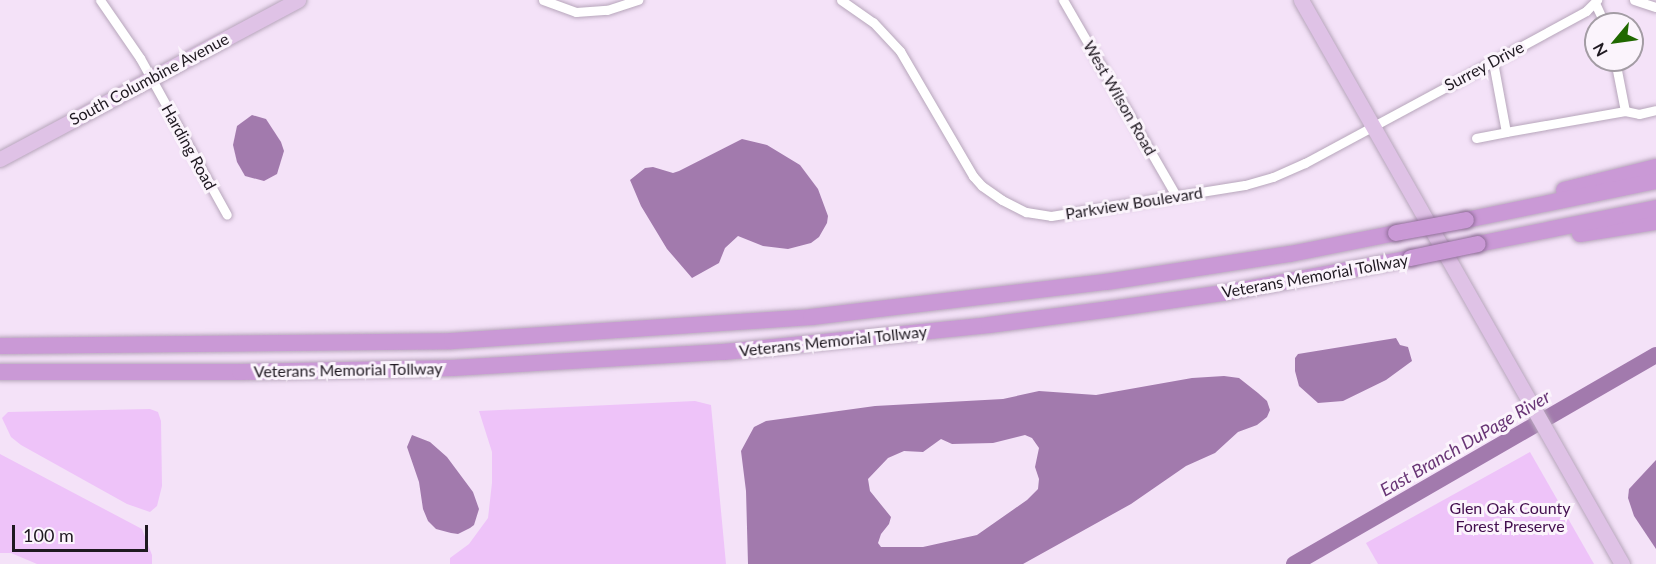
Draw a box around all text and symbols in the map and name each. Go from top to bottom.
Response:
north arrow [1584,12,1644,72]
street label: South Columbine Avenue [66,29,232,129]
street label: West Wilson Road [1079,37,1161,159]
street label: Surrey Drive [1441,37,1527,95]
text: N [1588,40,1611,60]
street label: Harding Road [158,101,220,193]
street label: Parkview Boulevard [1064,183,1204,223]
street label: Veterans Memorial Tollway [1220,250,1410,302]
street label: Veterans Memorial Tollway [738,322,928,360]
street label: Veterans Memorial Tollway [253,359,443,381]
water label: East Branch DuPage River [1376,385,1554,501]
park label: Glen Oak County Forest Preserve [1450,498,1570,536]
scale bar [15,513,152,551]
text: 100 m [23,524,74,546]

